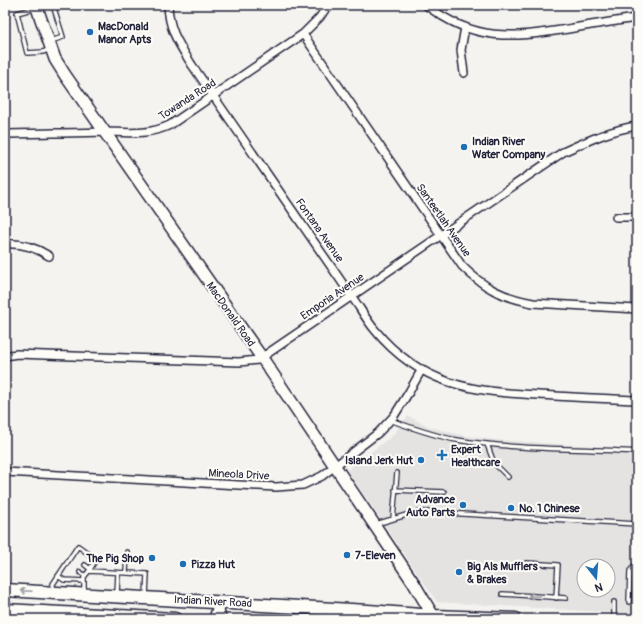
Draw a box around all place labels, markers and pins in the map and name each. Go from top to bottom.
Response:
place label: MacDonald Manor Apts [98,20,151,46]
marker: MacDonald Manor Apts [85,27,95,37]
place label: Indian River Water Company [472,135,545,161]
marker: Indian River Water Company [459,142,469,152]
place label: Expert Healthcare [451,443,501,469]
marker: Expert Healthcare [436,449,448,461]
place label: Island Jerk Hut [345,454,414,467]
marker: Island Jerk Hut [416,455,426,465]
place label: Advance Auto Parts [406,493,456,519]
marker: Advance Auto Parts [458,500,468,510]
place label: No. 1 Chinese [519,502,580,515]
marker: No. 1 Chinese [506,503,516,513]
place label: 7-Eleven [355,549,396,562]
marker: 7-Eleven [342,550,352,560]
place label: The Pig Shop [85,552,144,565]
marker: The Pig Shop [147,553,157,563]
place label: Pizza Hut [191,558,235,571]
marker: Pizza Hut [178,559,188,569]
place label: Big Als Mufflers & Brakes [467,560,538,586]
marker: Big Als Mufflers & Brakes [454,567,464,577]

